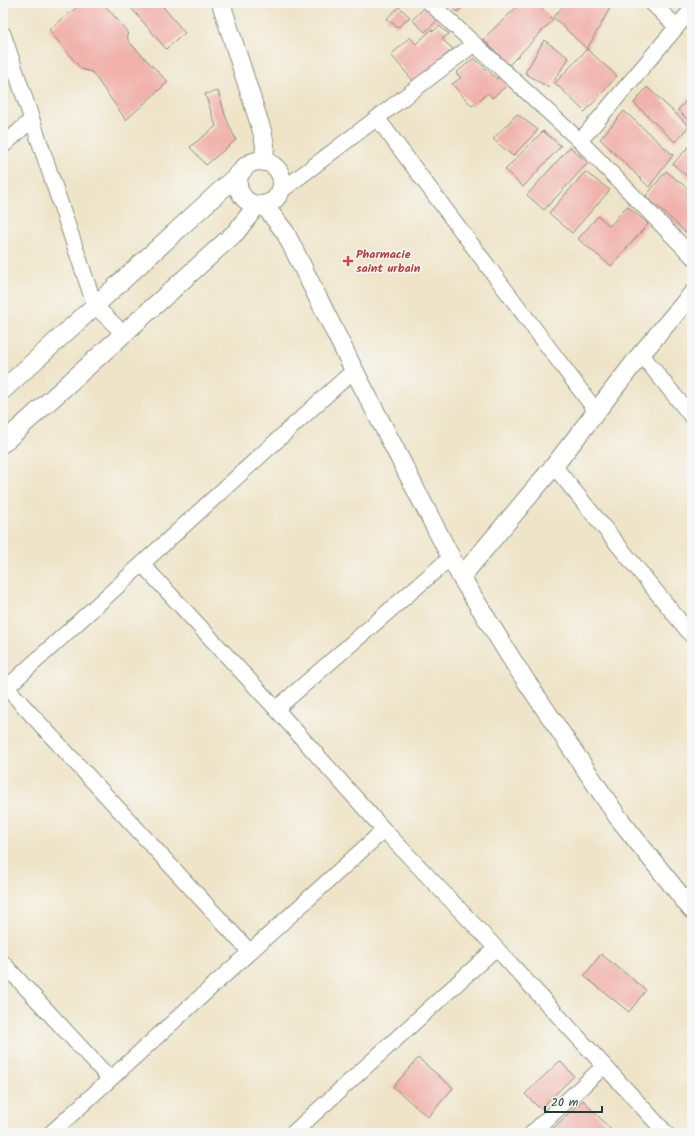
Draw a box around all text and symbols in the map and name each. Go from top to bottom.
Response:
place label: Pharmacie saint urbain [356,245,421,278]
marker: Pharmacie saint urbain [343,256,353,266]
scale bar [545,1088,602,1114]
text: 20 m [551,1093,579,1112]

